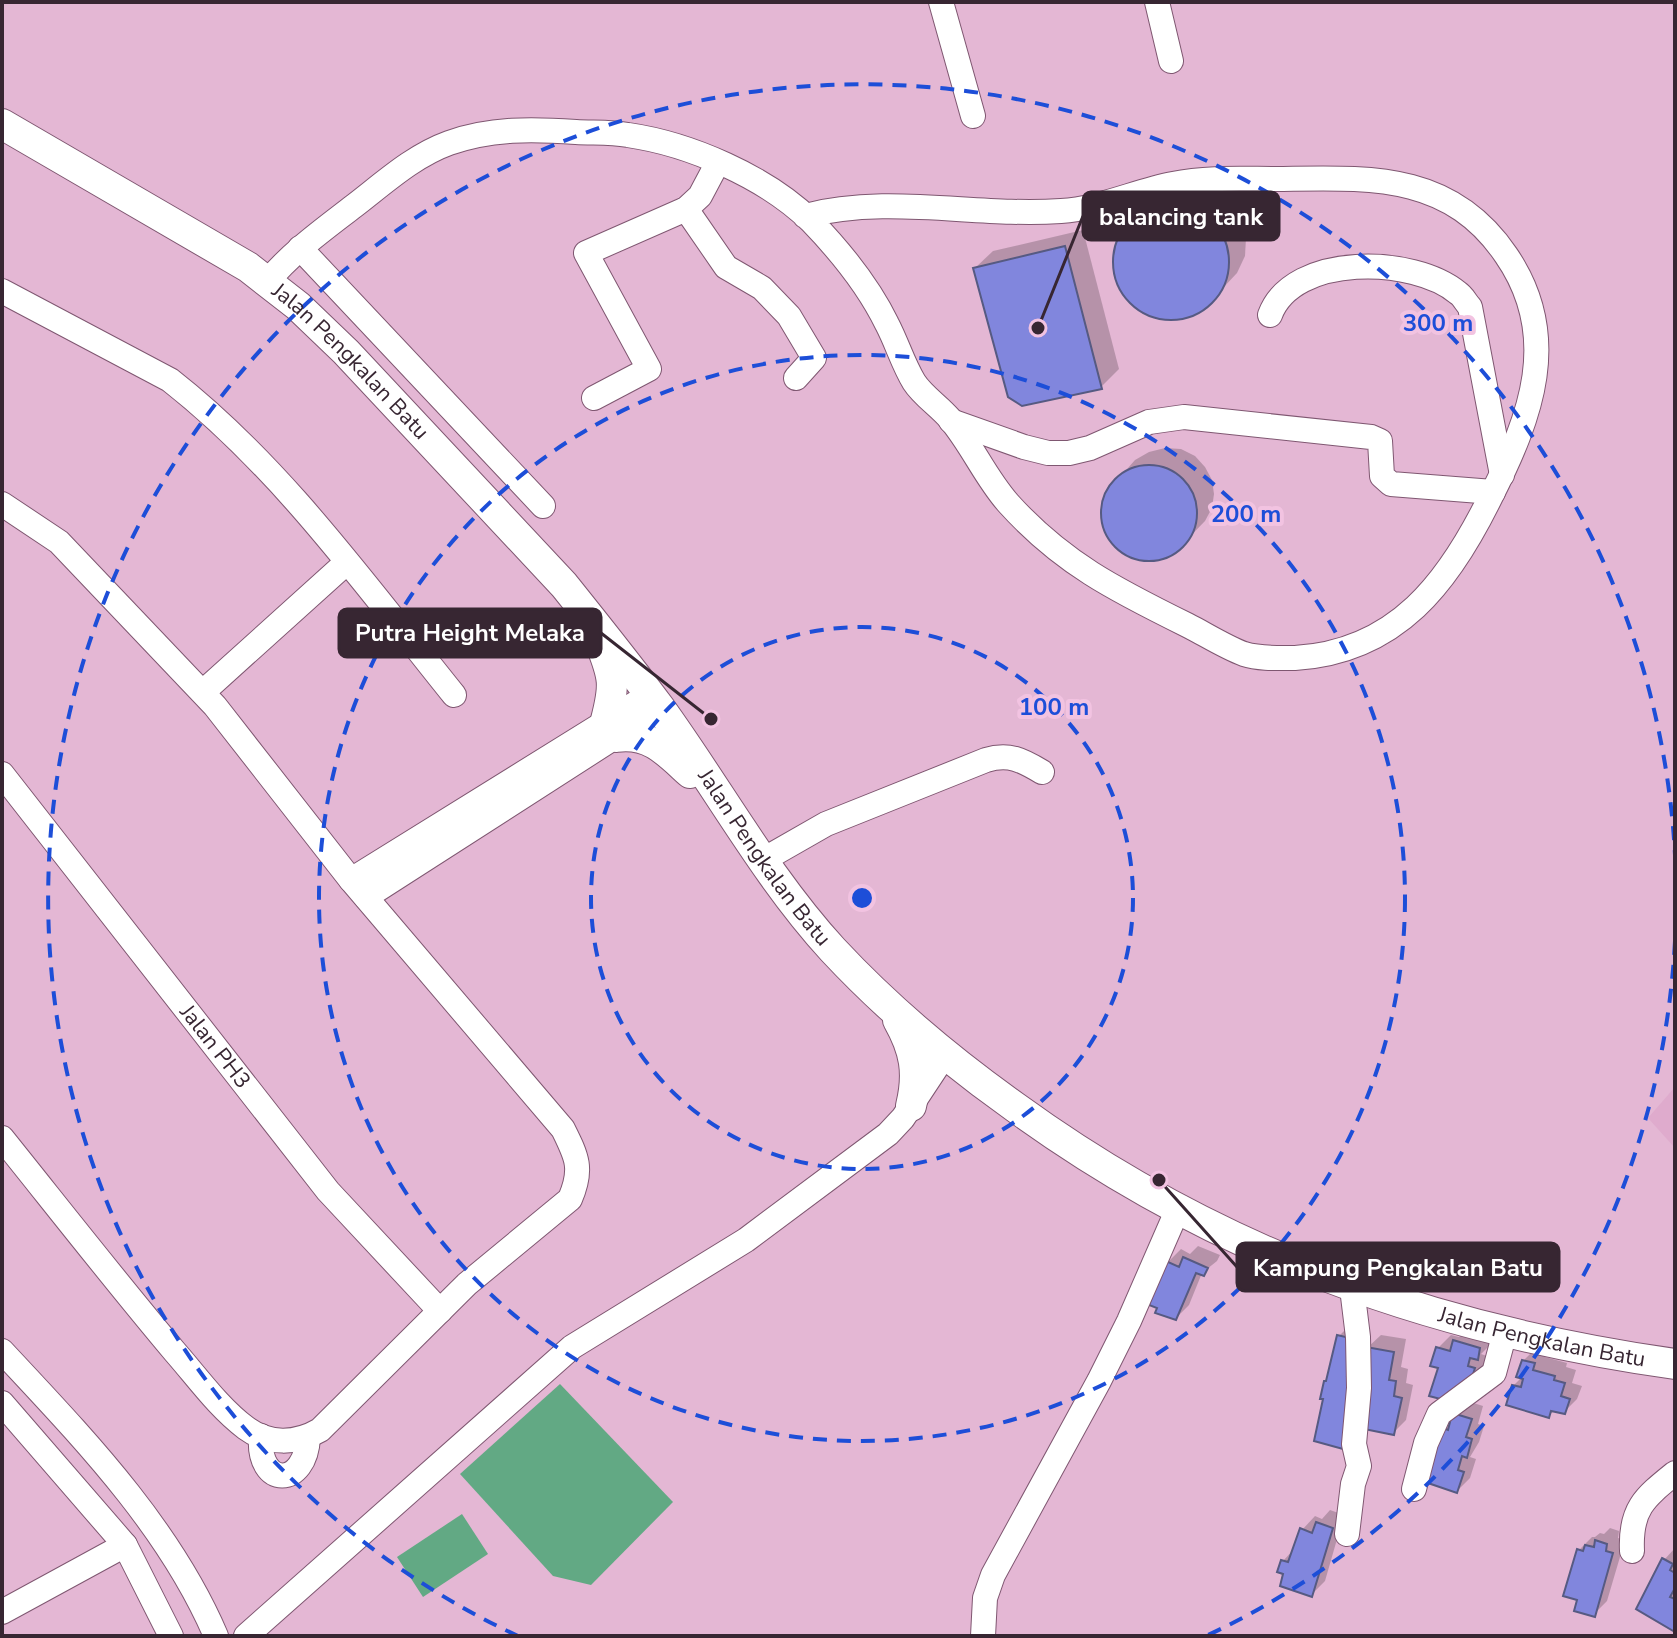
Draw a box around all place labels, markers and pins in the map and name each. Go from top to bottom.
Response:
callout: balancing tank [1083,192,1279,240]
callout: Putra Height Melaka [339,609,601,657]
centre of rings [848,884,876,912]
callout: Kampung Pengkalan Batu [1237,1243,1559,1291]

